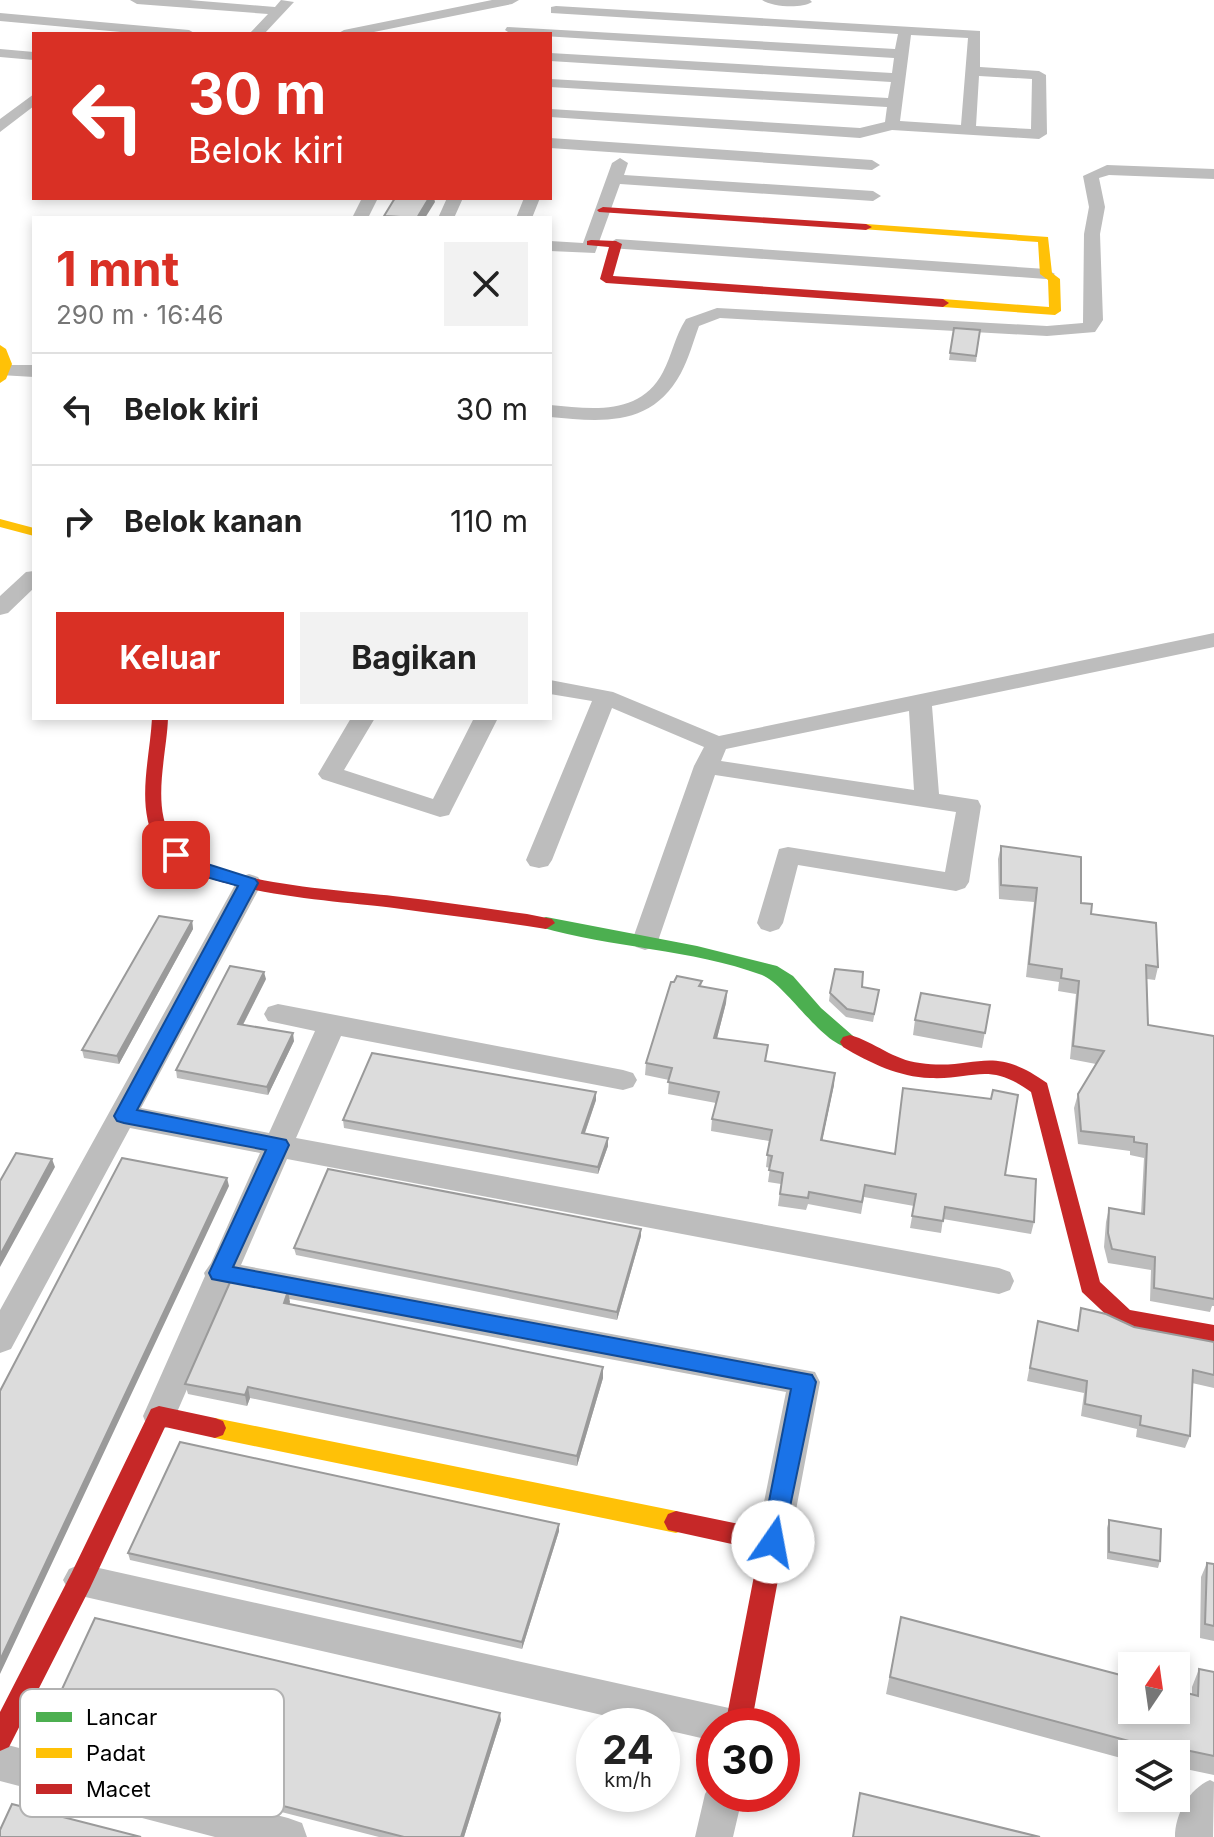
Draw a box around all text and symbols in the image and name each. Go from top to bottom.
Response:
text: 30 m [188,60,326,128]
icon: left [56,64,160,168]
text: Belok kiri [188,128,344,172]
text: 1 mnt [56,239,179,298]
button: close [444,242,528,326]
text: 290 m · 16:46 [56,299,224,330]
icon: left [56,387,100,431]
text: Belok kiri [124,391,259,427]
text: 30 m [456,391,528,427]
icon: right [56,499,100,543]
text: Belok kanan [124,503,302,539]
text: 110 m [450,503,528,539]
button: Keluar [56,612,284,704]
button: Bagikan [300,612,528,704]
pin [142,821,210,889]
icon: arrive [154,833,198,877]
position arrow [731,1500,815,1584]
north arrow [1118,1652,1190,1724]
map controls [1118,1652,1190,1812]
legend [20,1689,284,1817]
text: Lancar [86,1704,157,1730]
speed limit sign: 30 [696,1708,800,1812]
text: 24 [602,1725,654,1774]
text: Padat [86,1740,145,1766]
button: layers [1118,1740,1190,1812]
text: km/h [604,1768,652,1792]
text: Macet [86,1776,151,1802]

